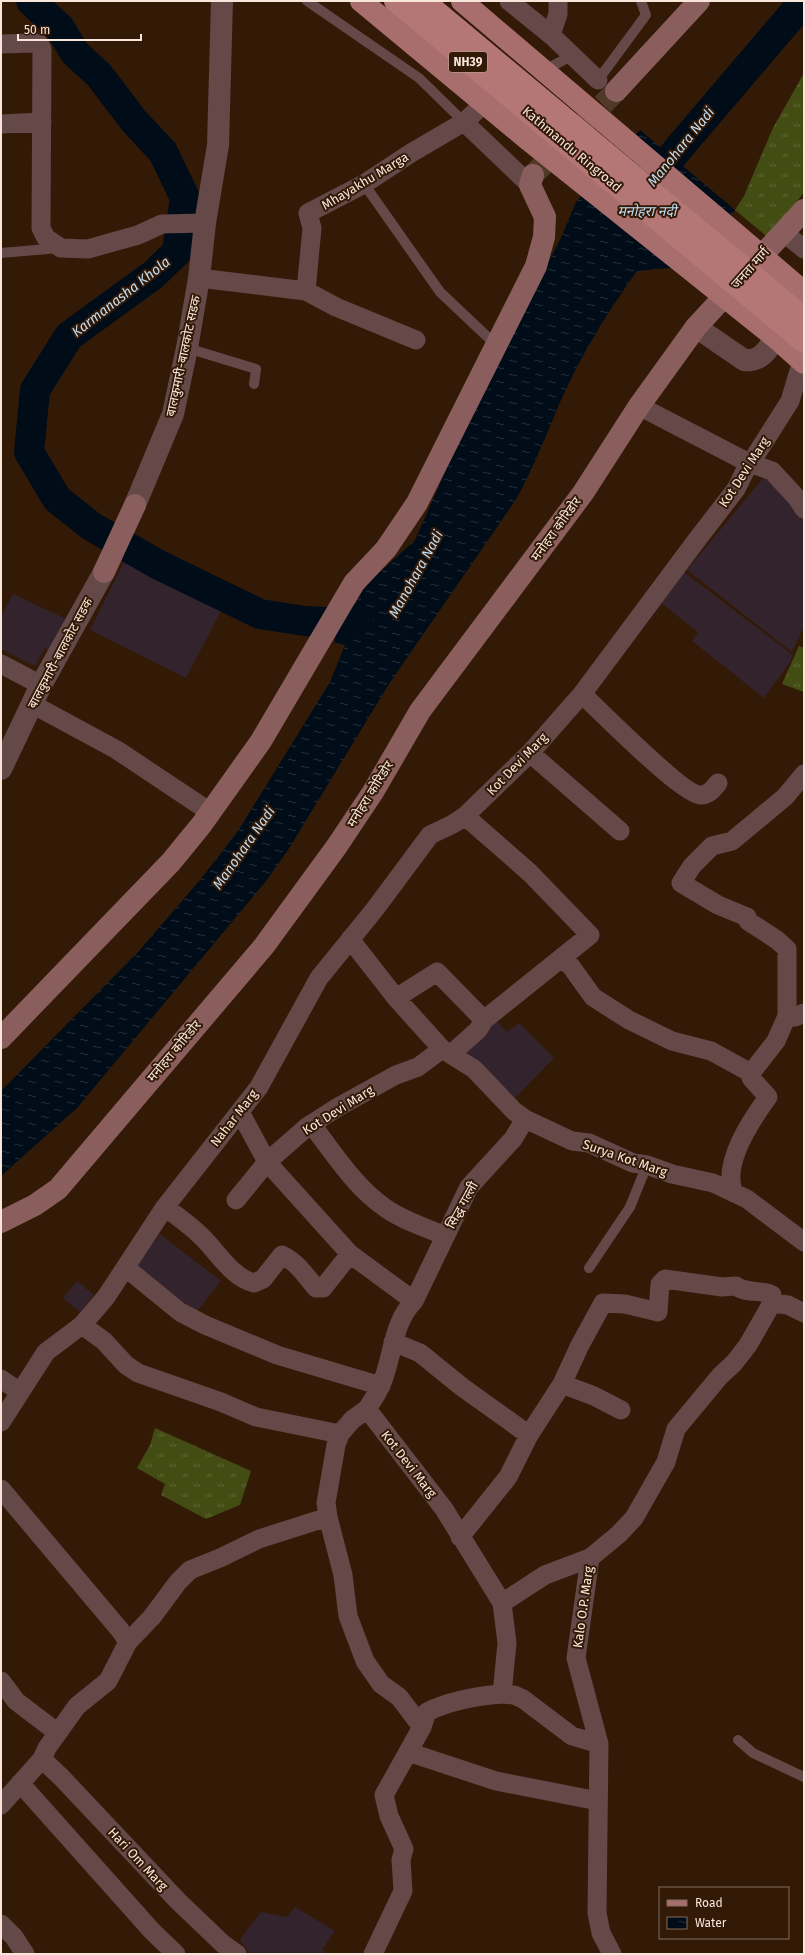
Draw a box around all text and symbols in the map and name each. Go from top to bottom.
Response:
scale bar [18,16,141,42]
text: 50 m [24,23,50,37]
road number: NH39 [449,52,487,72]
street label: Kathmandu Ringroad [520,103,624,195]
water label: Manohara Nadi [644,104,718,190]
street label: Mhayakhu Marga [319,149,411,213]
water label: मनोहरा नदी [617,203,680,220]
street label: जनता मार्ग [728,244,773,291]
water label: Karmanasha Khola [69,253,173,341]
street label: बालकुमारी-बालकोट सडक [163,293,204,418]
street label: Kot Devi Marg [716,434,772,510]
street label: मनोहरा कोरिडोर [528,494,585,564]
water label: Manohara Nadi [385,527,447,621]
street label: बालकुमारी-बालकोट सडक [24,594,97,711]
street label: Kot Devi Marg [484,730,551,798]
street label: मनोहरा कोरिडोर [344,758,397,830]
water label: Manohara Nadi [209,803,279,893]
street label: मनोहरा कोरिडोर [144,1017,204,1085]
street label: Kot Devi Marg [300,1082,376,1138]
street label: Nahar Marg [207,1086,261,1149]
street label: Surya Kot Marg [581,1137,669,1180]
street label: सिद्ध गल्ली [443,1178,481,1231]
street label: Kot Devi Marg [378,1428,440,1501]
street label: Kalo O.P. Marg [570,1565,596,1649]
street label: Hari Om Marg [105,1824,171,1894]
legend [659,1887,789,1939]
text: Road [695,1896,723,1910]
text: Water [695,1916,727,1930]

